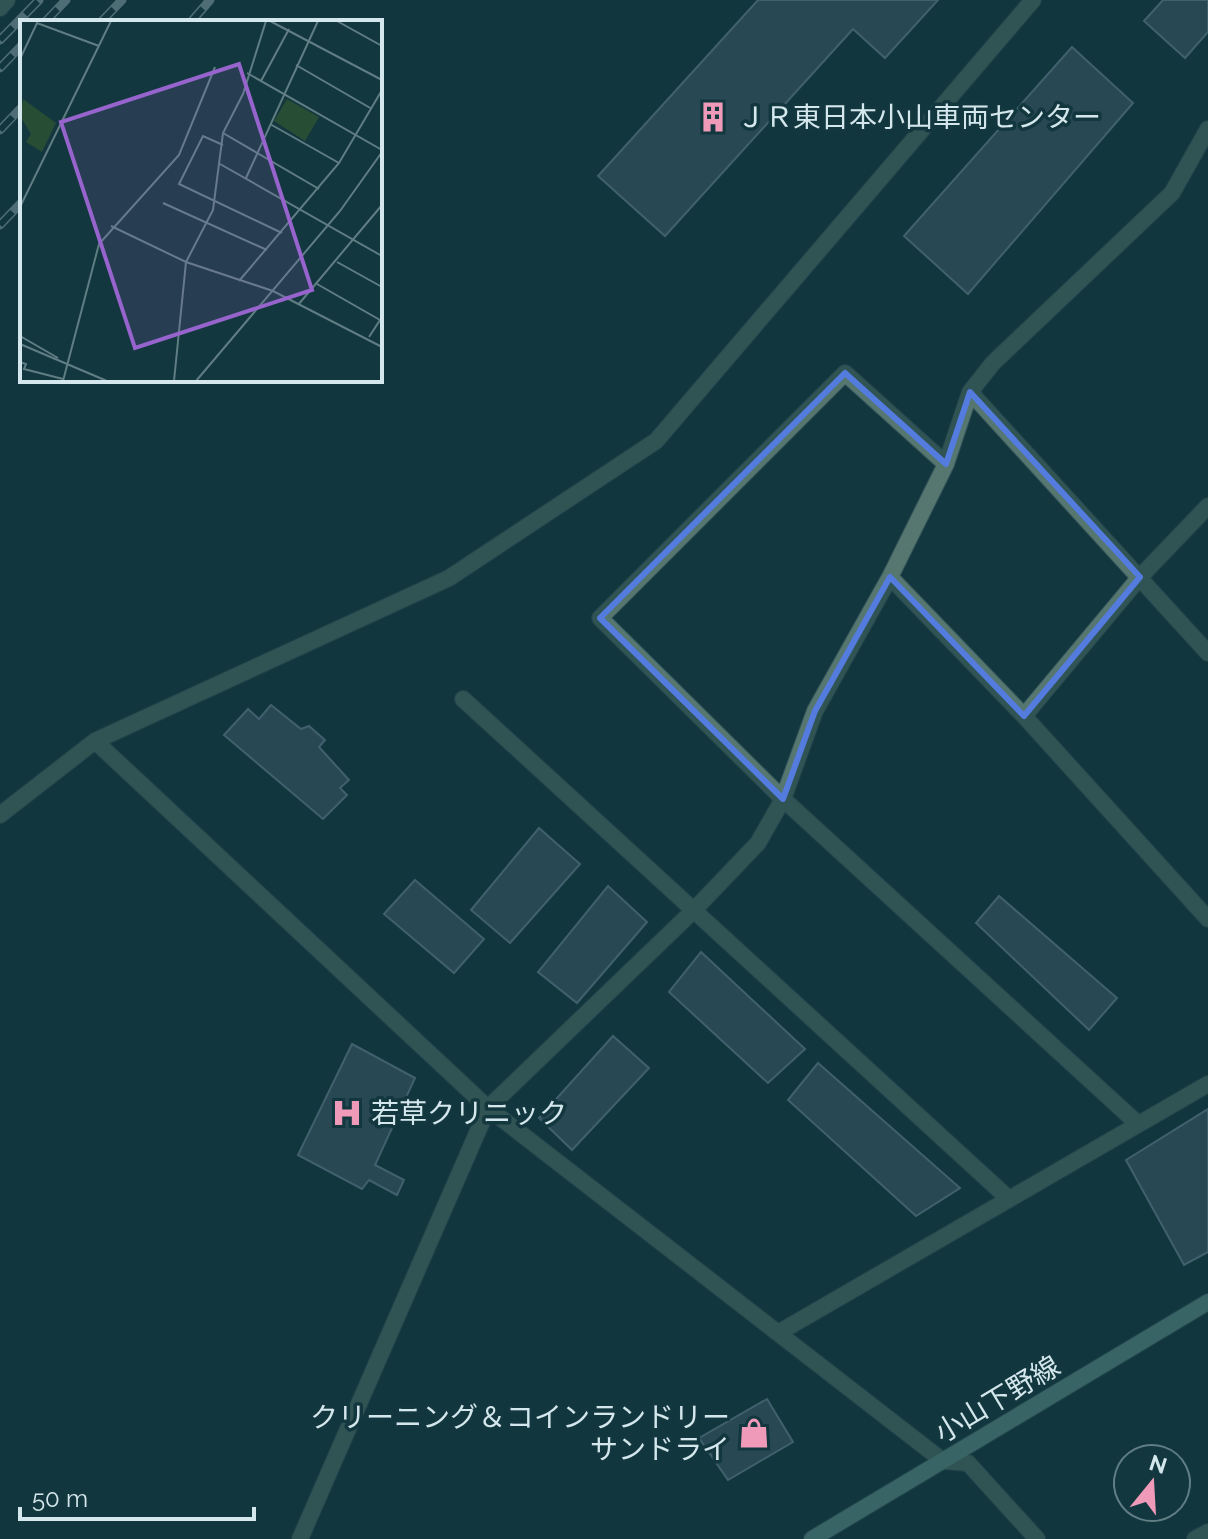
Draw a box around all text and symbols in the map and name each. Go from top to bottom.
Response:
inset map [20,20,382,382]
building icon: ＪＲ東日本小山車両センター [696,100,730,134]
place label: ＪＲ東日本小山車両センター [737,101,1101,134]
hospital icon: 若草クリニック [330,1096,364,1130]
place label: 若草クリニック [371,1097,567,1130]
street label: 小山下野線 [929,1349,1066,1450]
place label: クリーニング＆コインランドリー サンドライ [310,1401,730,1466]
shop icon: クリーニング＆コインランドリー サンドライ [737,1416,771,1450]
north arrow [1112,1443,1192,1523]
text: N [1146,1449,1170,1479]
scale bar [20,1471,254,1521]
text: 50 m [32,1484,88,1513]

